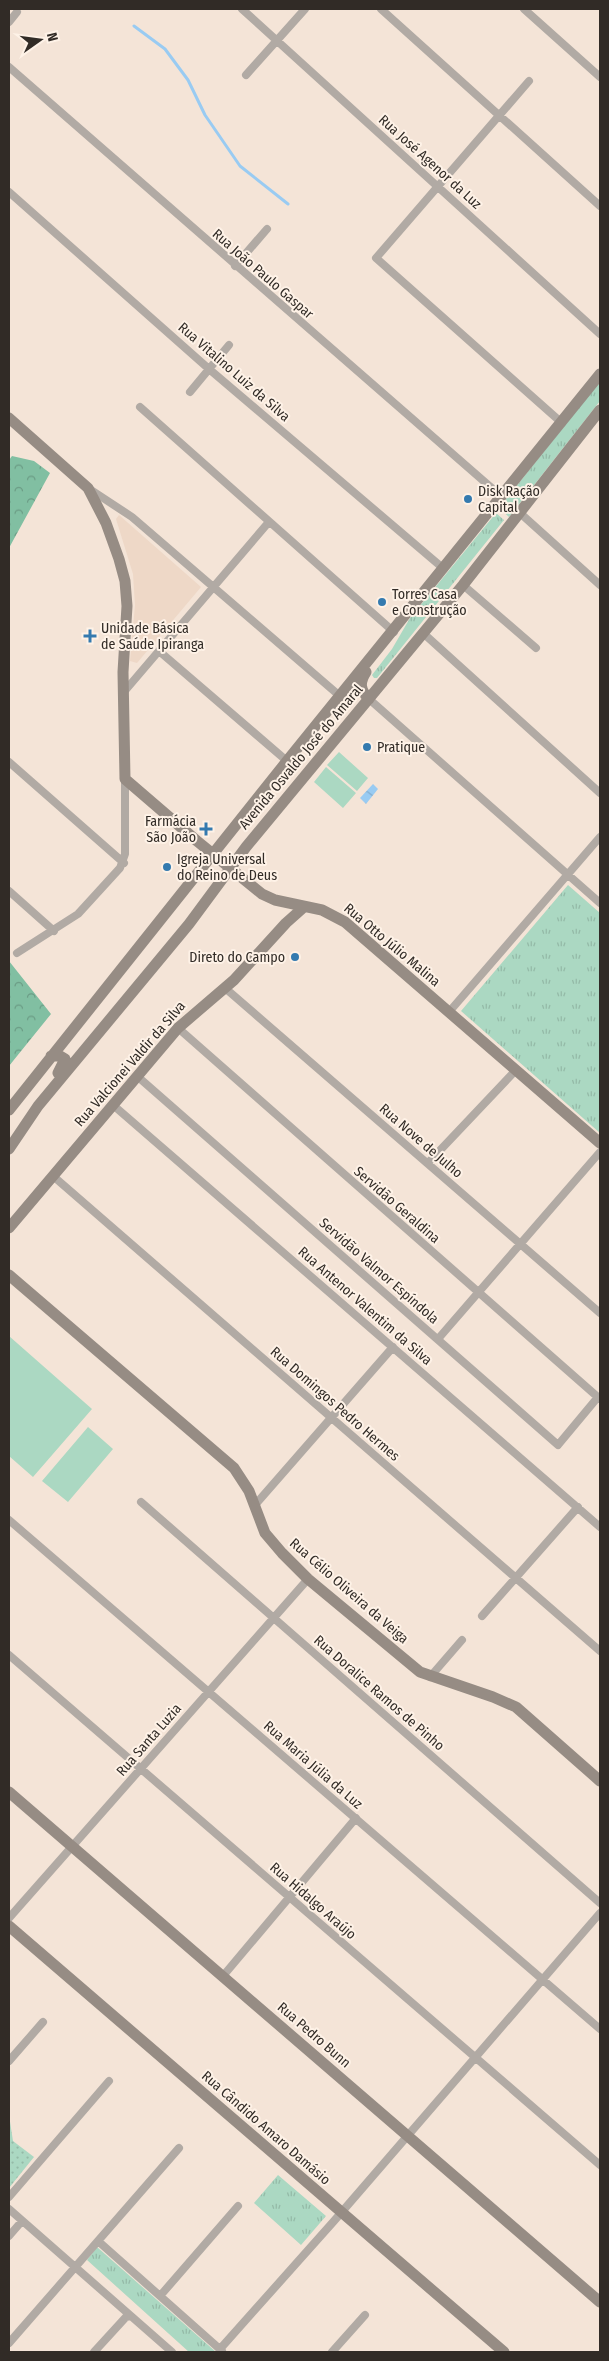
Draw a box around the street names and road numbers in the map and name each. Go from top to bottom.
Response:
street label: Rua José Agenor da Luz [375,111,485,213]
street label: Rua João Paulo Gaspar [209,225,317,323]
street label: Rua Vitalino Luiz da Silva [175,319,293,425]
street label: Avenida Osvaldo José do Amaral [236,681,367,833]
street label: Rua Otto Júlio Malina [340,900,444,990]
street label: Rua Valcionei Valdir da Silva [71,998,189,1130]
street label: Rua Nove de Julho [376,1100,466,1182]
street label: Servidão Geraldina [350,1163,444,1247]
street label: Servidão Valmor Espíndola [316,1214,442,1328]
street label: Rua Antenor Valentim da Silva [295,1243,436,1369]
street label: Rua Domingos Pedro Hermes [267,1343,403,1465]
street label: Rua Célio Oliveira da Veiga [286,1535,412,1647]
street label: Rua Doralice Ramos de Pinho [310,1632,448,1754]
street label: Rua Santa Luzia [113,1700,185,1780]
street label: Rua Maria Júlia da Luz [260,1717,366,1813]
street label: Rua Hidalgo Araújo [266,1859,360,1943]
street label: Rua Pedro Bunn [274,1999,354,2071]
street label: Rua Cândido Amaro Damásio [198,2067,334,2189]

